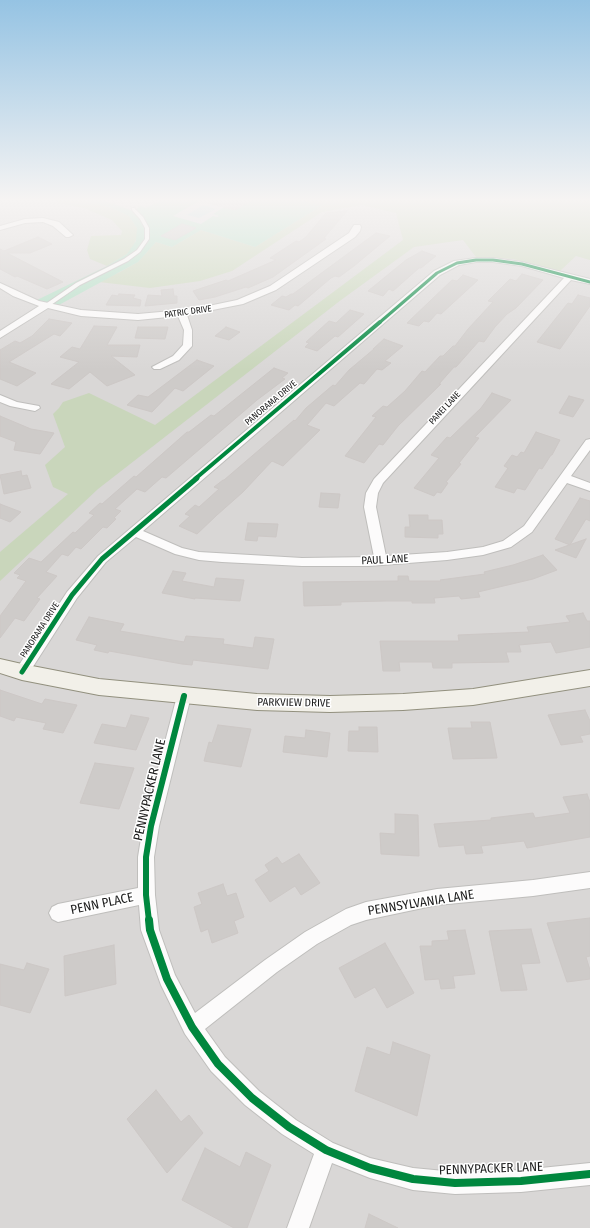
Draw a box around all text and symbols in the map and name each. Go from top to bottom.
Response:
street label: PATRIC DRIVE [164,303,212,321]
street label: PANORAMA DRIVE [243,378,299,428]
street label: PANEI LANE [427,389,463,427]
street label: PAUL LANE [361,552,409,568]
street label: PANORAMA DRIVE [18,600,62,660]
street label: PARKVIEW DRIVE [257,696,331,710]
street label: PENNYPACKER LANE [131,737,169,843]
street label: PENNSYLVANIA LANE [367,887,475,919]
street label: PENN PLACE [69,890,135,918]
street label: PENNYPACKER LANE [439,1159,543,1179]

